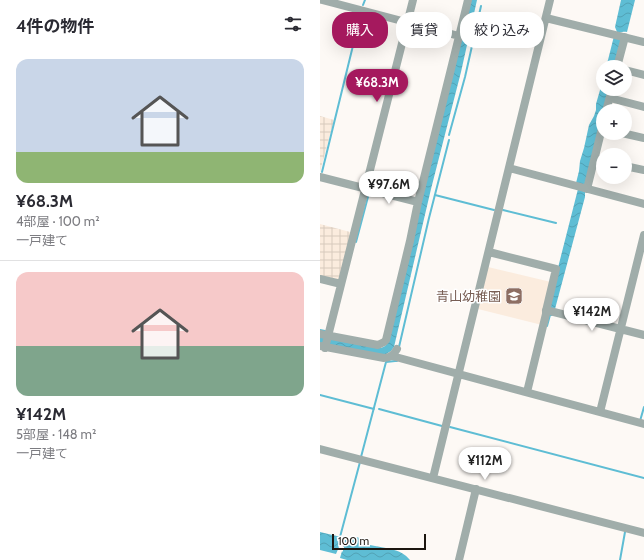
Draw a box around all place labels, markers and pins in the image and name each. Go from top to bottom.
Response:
pin: ¥68.3M [344,69,410,103]
pin: ¥97.6M [356,171,422,205]
school or university icon: 青山幼稚園 [504,286,524,306]
place label: 青山幼稚園 [436,288,501,304]
pin: ¥142M [564,298,620,332]
pin: ¥112M [457,447,513,481]

